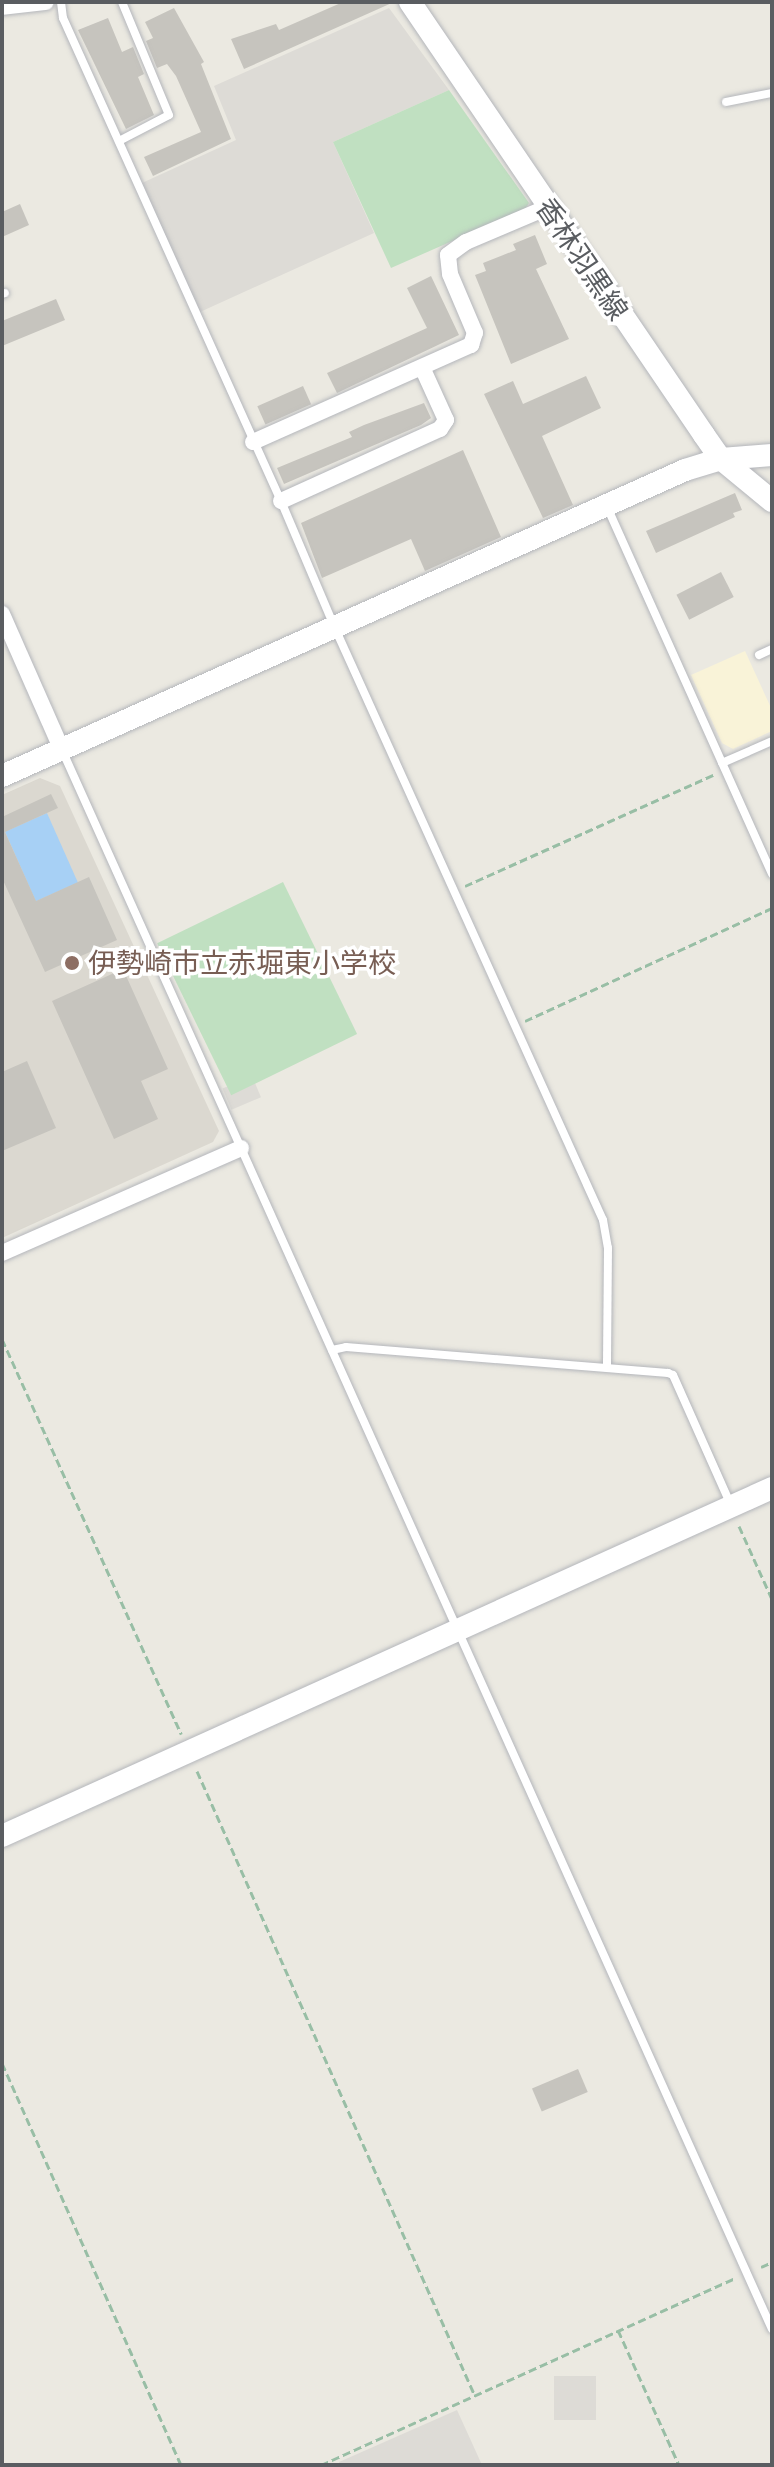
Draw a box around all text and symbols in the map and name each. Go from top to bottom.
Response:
street label: 香林羽黒線 [529,192,635,326]
place label: 伊勢崎市立赤堀東小学校 [88,946,396,980]
marker: 伊勢崎市立赤堀東小学校 [63,954,81,972]

